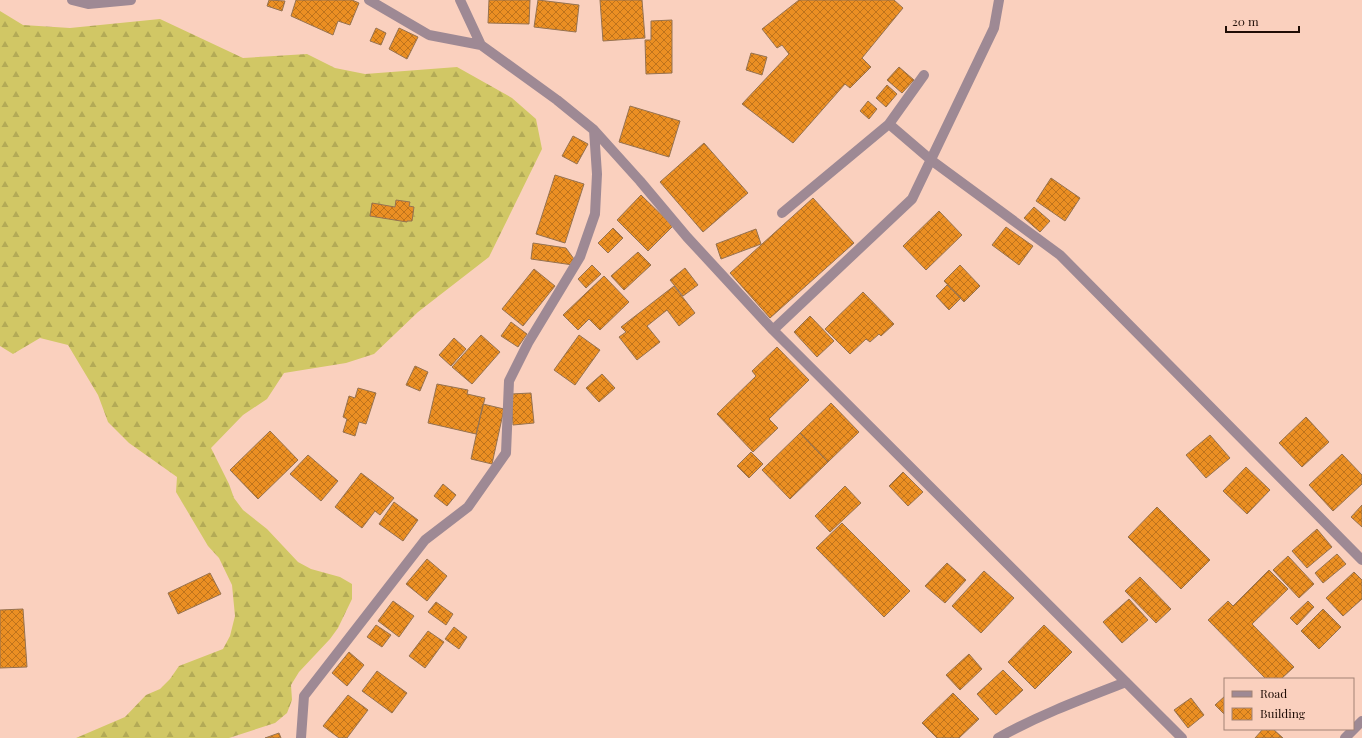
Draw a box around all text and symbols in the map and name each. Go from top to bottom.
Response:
scale bar [1226,8,1299,34]
text: 20 m [1232,13,1259,29]
legend [1224,678,1354,730]
text: Road [1260,685,1287,701]
text: Building [1260,705,1306,721]

